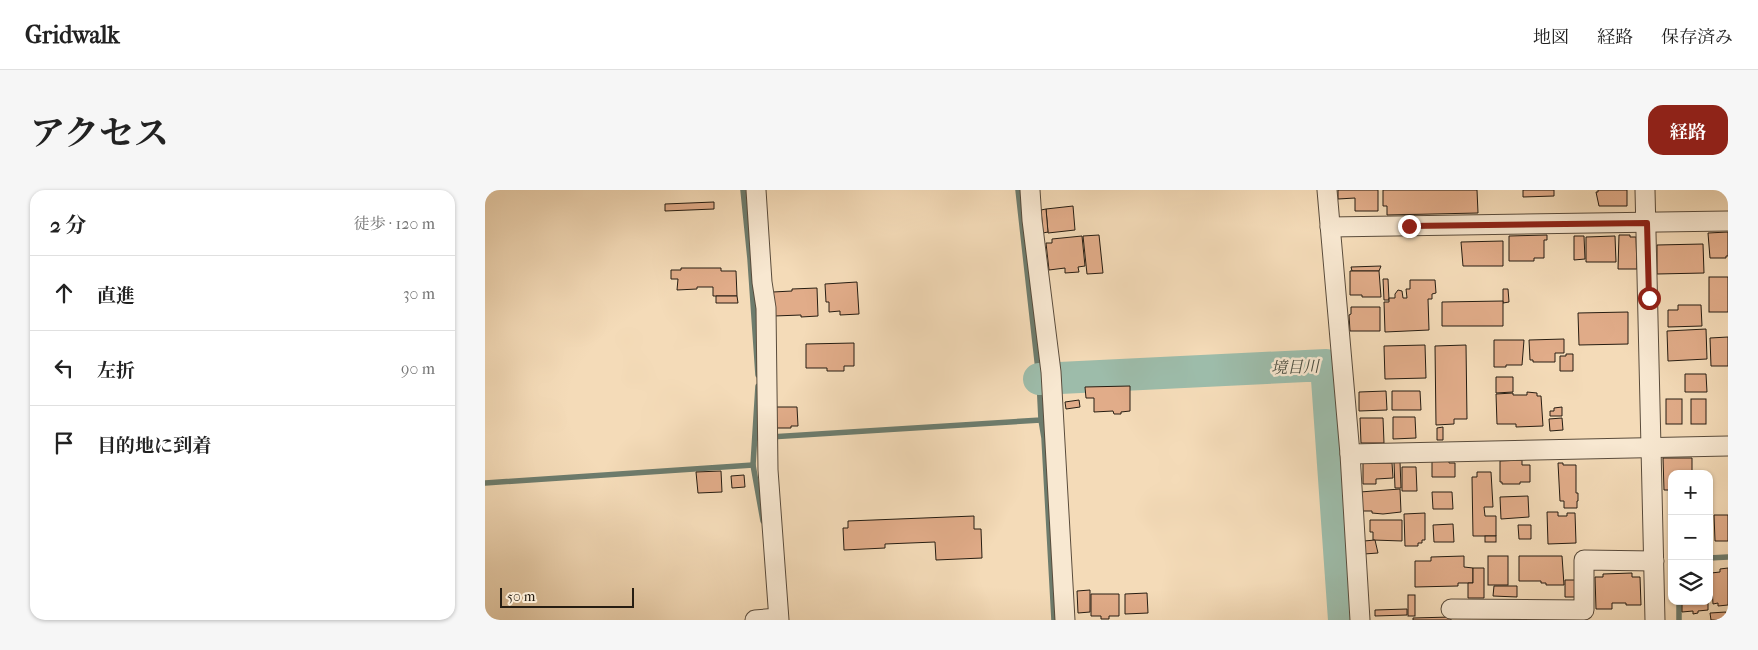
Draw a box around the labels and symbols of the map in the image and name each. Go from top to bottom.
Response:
route end [1398,215,1421,238]
route start [1638,287,1661,310]
water label: 境目川 [1271,357,1321,377]
scale bar [500,585,634,608]

